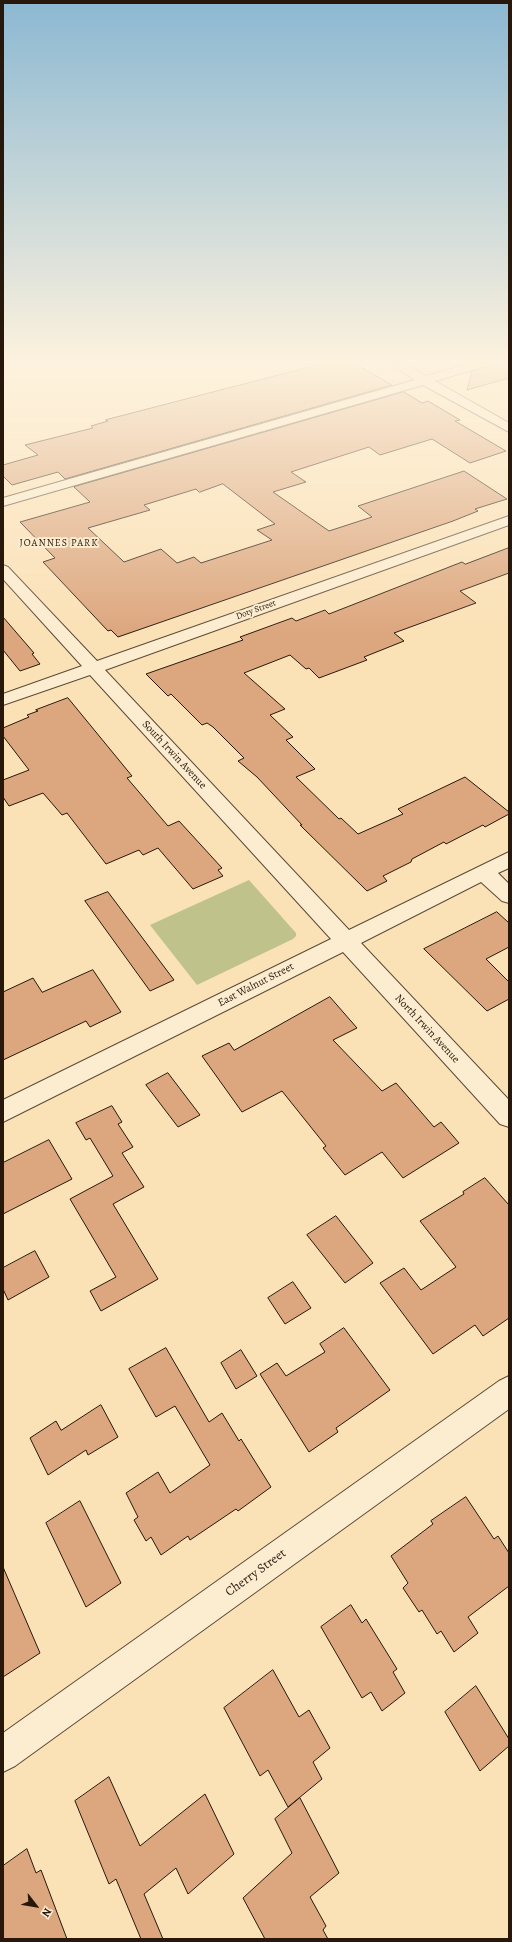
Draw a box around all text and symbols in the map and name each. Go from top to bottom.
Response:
district label: JOANNES PARK [20,538,98,550]
street label: Doty Street [235,598,277,622]
street label: South Irwin Avenue [139,718,209,792]
street label: East Walnut Street [216,960,296,1010]
street label: North Irwin Avenue [392,992,462,1066]
street label: Cherry Street [223,1546,289,1600]
north arrow [16,1886,56,1926]
text: N [38,1905,55,1920]

